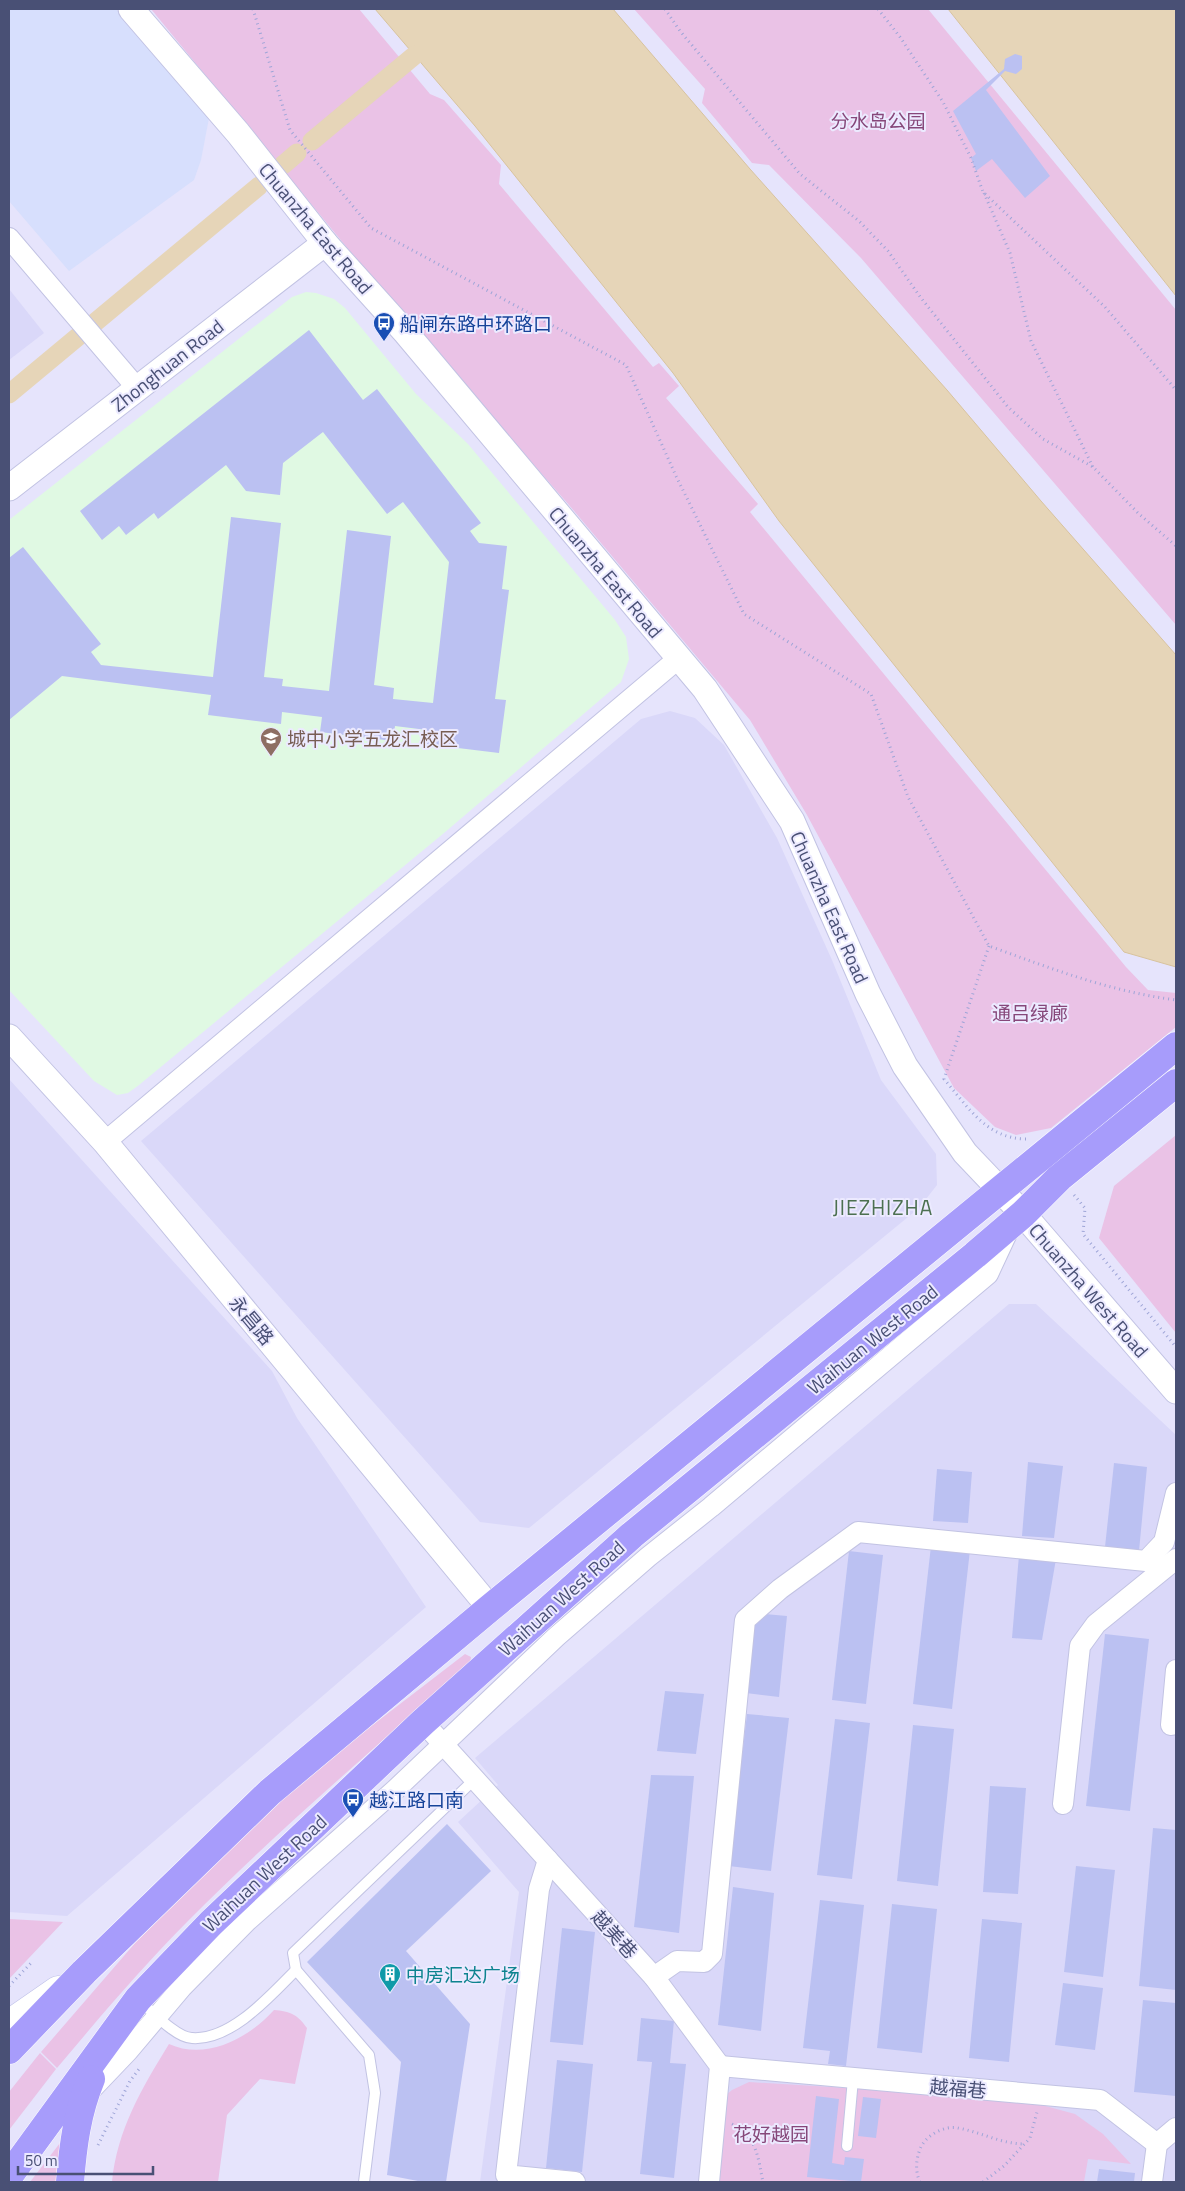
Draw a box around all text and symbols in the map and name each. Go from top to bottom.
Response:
park label: 分水岛公园 [830,106,926,135]
street label: Chuanzha East Road [252,156,380,300]
place label: 船闸东路中环路口 [400,309,552,338]
bus stop icon: 船闸东路中环路口 [372,311,396,342]
street label: Zhonghuan Road [105,312,229,418]
street label: Chuanzha East Road [542,500,670,644]
place label: 城中小学五龙汇校区 [287,724,458,753]
school or university icon: 城中小学五龙汇校区 [259,726,283,757]
street label: Chuanzha East Road [783,826,877,988]
park label: 通吕绿廊 [992,998,1068,1027]
district label: JIEZHIZHA [833,1191,933,1223]
street label: Chuanzha West Road [1022,1216,1156,1364]
street label: Waihuan West Road [800,1277,944,1401]
street label: 永昌路 [223,1289,281,1351]
street label: Waihuan West Road [491,1533,631,1663]
place label: 越江路口南 [369,1785,464,1814]
bus stop icon: 越江路口南 [341,1787,365,1818]
street label: Waihuan West Road [195,1807,333,1939]
street label: 越美巷 [585,1903,645,1965]
place label: 中房汇达广场 [406,1960,520,1989]
building icon: 中房汇达广场 [378,1962,402,1993]
street label: 越福巷 [928,2071,988,2105]
park label: 花好越园 [733,2119,809,2148]
scale bar [18,2144,152,2176]
text: 50 m [25,2149,58,2172]

